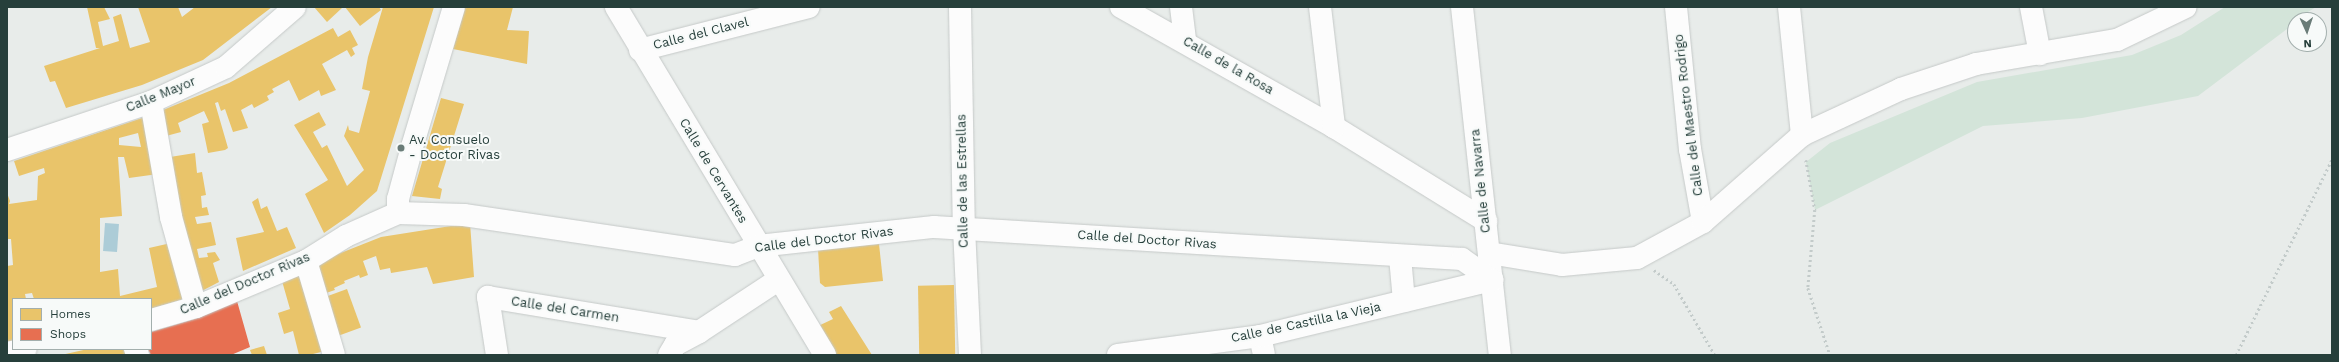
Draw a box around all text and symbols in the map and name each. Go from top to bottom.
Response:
north arrow [2287,12,2327,52]
street label: Calle del Clavel [651,15,751,53]
street label: Calle del Maestro Rodrigo [1671,33,1707,197]
street label: Calle de la Rosa [1180,34,1276,98]
text: N [2303,37,2312,50]
street label: Calle Mayor [124,74,198,116]
street label: Calle de las Estrellas [954,114,972,248]
street label: Calle de Cervantes [675,116,751,226]
street label: Calle de Navarra [1468,128,1494,234]
place label: Av. Consuelo - Doctor Rivas [409,133,500,164]
marker: Av. Consuelo - Doctor Rivas [396,143,406,153]
street label: Calle del Doctor Rivas [753,224,895,256]
street label: Calle del Doctor Rivas [1076,227,1218,253]
street label: Calle del Doctor Rivas [177,249,313,319]
street label: Calle del Carmen [510,294,620,326]
legend [12,298,152,350]
street label: Calle de Castilla la Vieja [1229,299,1383,347]
text: Homes [50,307,91,321]
text: Shops [50,327,86,341]

